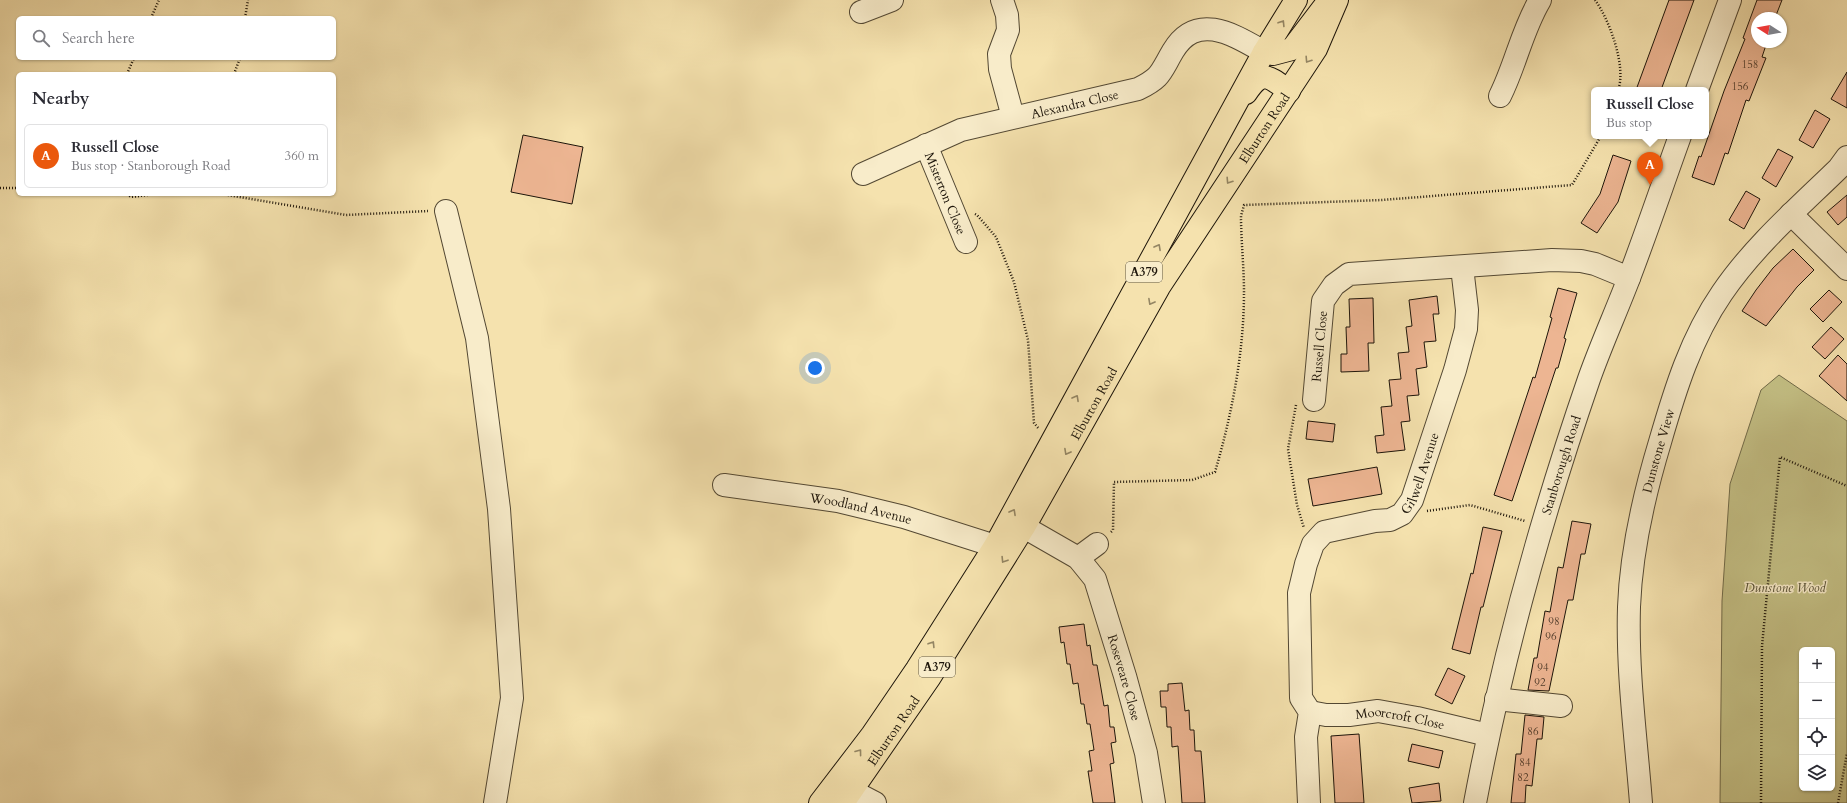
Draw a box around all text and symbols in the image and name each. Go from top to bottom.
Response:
north arrow [1751,12,1787,48]
search box [16,16,336,60]
one-way arrow [1277,20,1285,27]
icon: search [30,27,52,49]
text: Search here [62,28,135,48]
one-way arrow [1306,56,1313,63]
house number: 158 [1742,57,1758,72]
house number: 156 [1732,79,1749,94]
street label: Alexandra Close [1029,86,1120,124]
text: Nearby [32,87,89,110]
popup [1591,87,1709,139]
street label: Elburton Road [1235,90,1295,167]
text: Russell Close [1606,94,1694,114]
text: Bus stop [1606,114,1652,132]
text: Russell Close [71,137,159,157]
text: A [41,147,51,165]
text: 360 m [285,147,319,165]
street label: Misterton Close [920,150,970,237]
pin: A [1637,152,1663,185]
text: Bus stop · Stanborough Road [71,157,231,175]
one-way arrow [1226,177,1234,184]
one-way arrow [1153,243,1161,251]
road number: A379 [1126,262,1162,282]
one-way arrow [1149,298,1156,305]
street label: Russell Close [1308,310,1332,383]
your location [805,358,825,378]
street label: Elburton Road [1067,364,1122,443]
one-way arrow [1071,394,1078,402]
street label: Dunstone View [1638,406,1680,495]
street label: Stanborough Road [1538,413,1586,517]
street label: Gilwell Avenue [1397,430,1444,518]
one-way arrow [1064,448,1071,455]
street label: Woodland Avenue [808,489,914,529]
one-way arrow [1009,509,1016,516]
one-way arrow [1001,556,1008,563]
park label: Dunstone Wood [1744,579,1827,597]
house number: 98 [1548,614,1560,629]
house number: 96 [1545,629,1557,644]
street label: Roseveare Close [1103,632,1145,723]
one-way arrow [928,642,935,649]
map controls [1799,647,1835,791]
button: + [1799,647,1835,683]
road number: A379 [919,657,955,677]
house number: 94 [1537,660,1549,675]
house number: 92 [1534,675,1546,690]
button: − [1799,683,1835,719]
street label: Elburton Road [863,693,924,770]
street label: Moorcroft Close [1354,703,1446,734]
button: locate [1799,719,1835,755]
house number: 86 [1527,724,1539,739]
one-way arrow [854,749,861,756]
house number: 84 [1519,755,1531,770]
button: layers [1799,755,1835,791]
house number: 82 [1517,770,1529,785]

